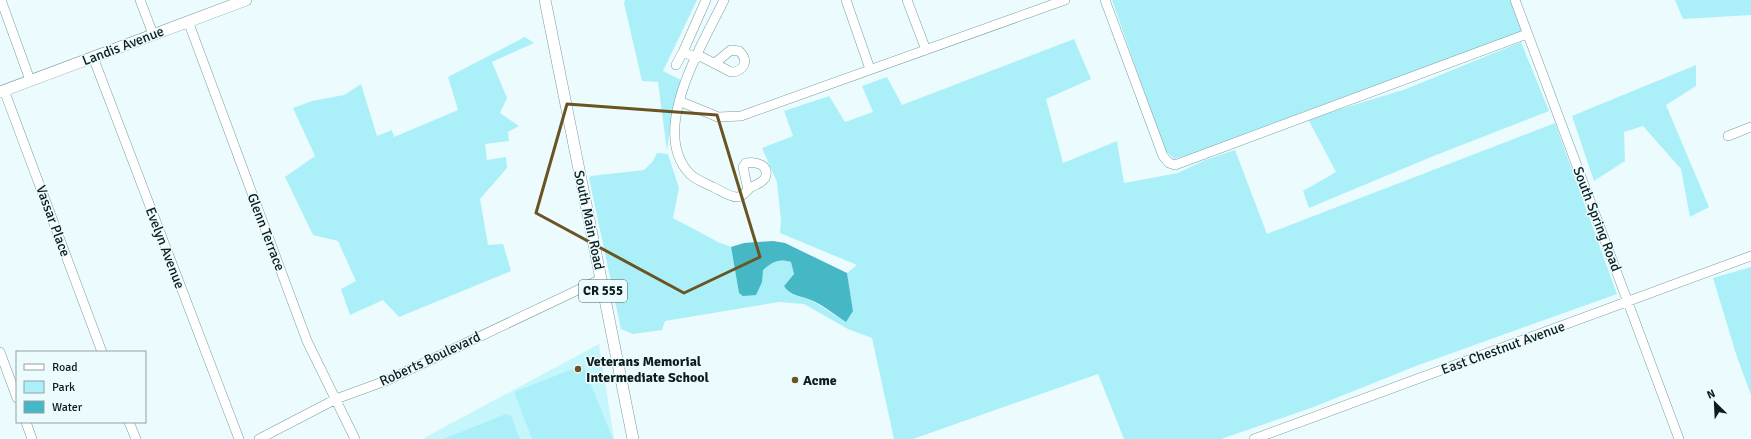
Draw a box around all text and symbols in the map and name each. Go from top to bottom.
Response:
street label: Landis Avenue [80,23,166,69]
street label: South Spring Road [1569,164,1625,274]
street label: South Main Road [570,169,608,271]
street label: Vassar Place [32,183,74,259]
street label: Glenn Terrace [243,191,289,273]
street label: Evelyn Avenue [142,205,188,291]
road number: CR 555 [579,280,627,302]
street label: East Chestnut Avenue [1439,318,1567,378]
street label: Roberts Boulevard [377,328,483,390]
legend [16,351,146,423]
place label: Veterans Memorial Intermediate School [586,353,710,386]
text: Road [52,360,78,375]
marker: Veterans Memorial Intermediate School [573,364,583,374]
place label: Acme [803,372,837,389]
marker: Acme [790,375,800,385]
text: Park [52,380,75,395]
north arrow [1695,383,1735,423]
text: N [1705,387,1717,402]
text: Water [52,400,83,415]

